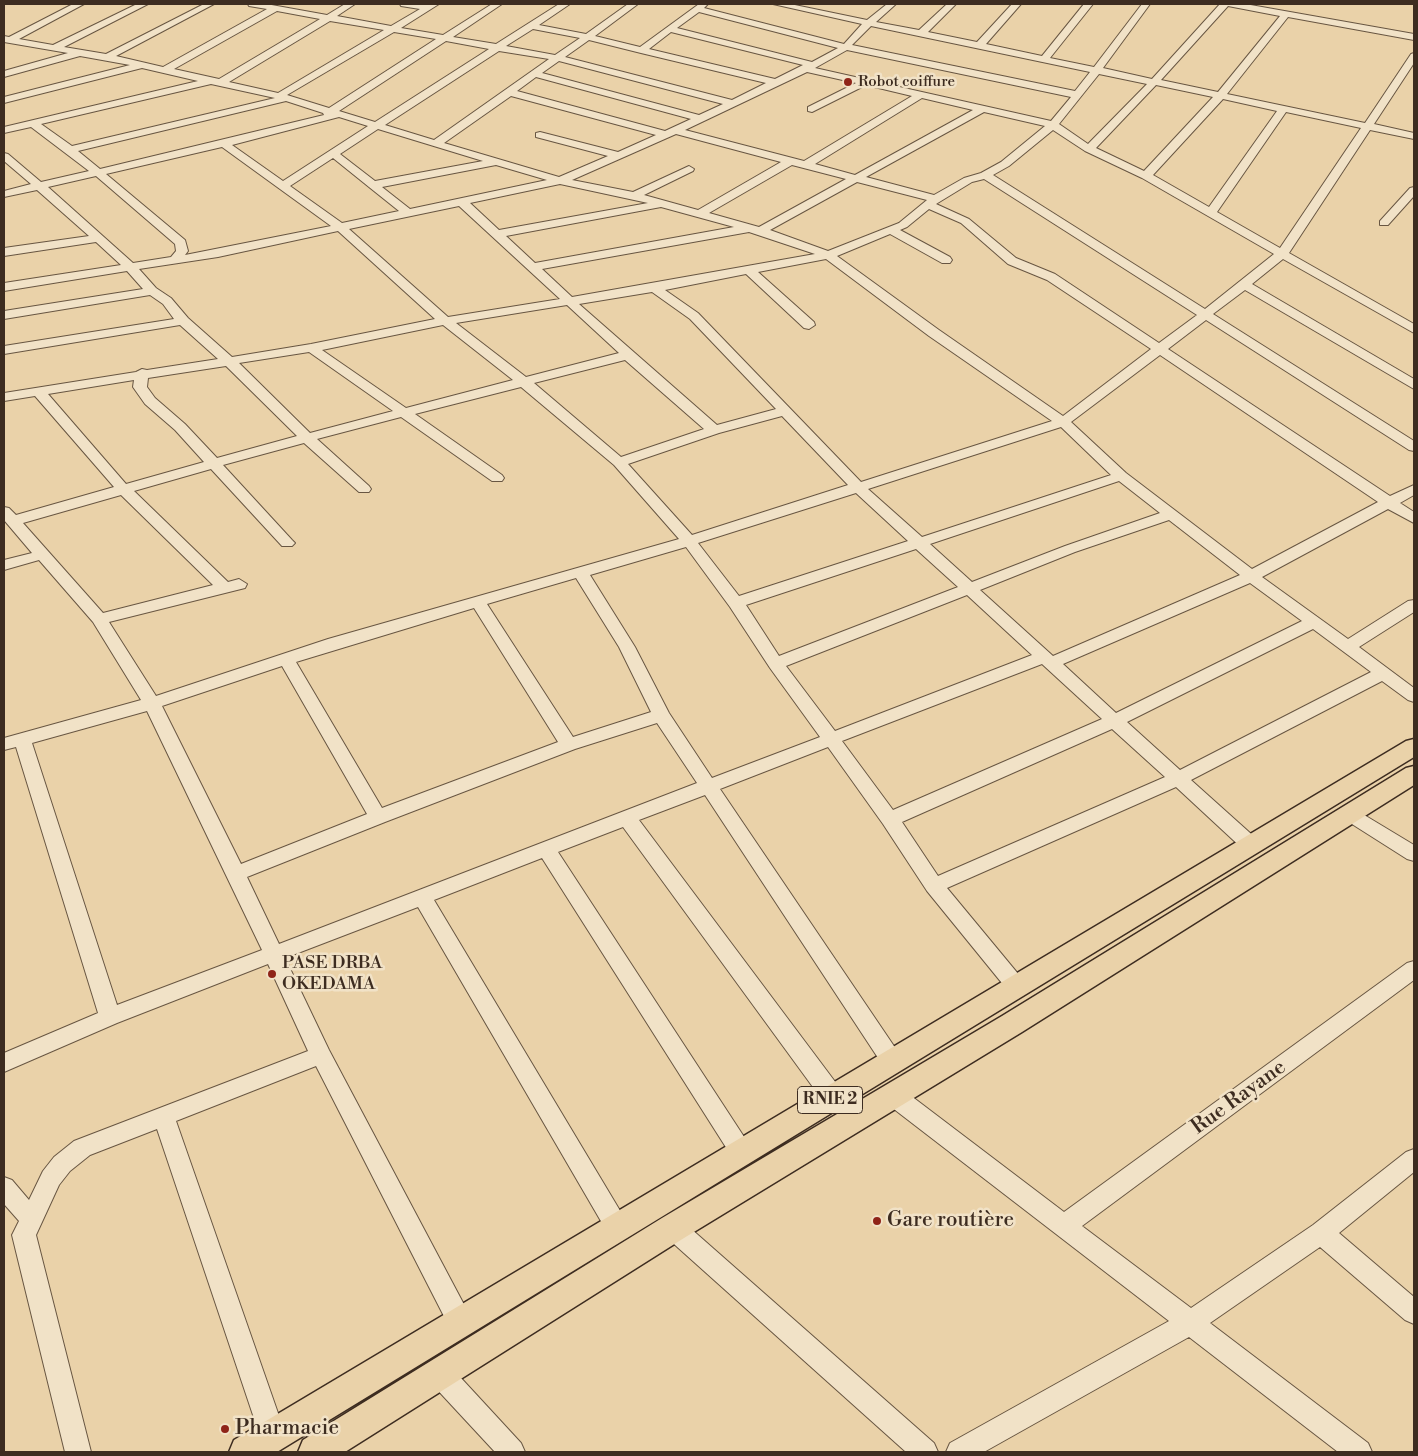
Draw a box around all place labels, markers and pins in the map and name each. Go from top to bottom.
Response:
place label: Robot coiffure [858,73,955,91]
marker: Robot coiffure [842,76,854,88]
place label: PASE DRBA OKEDAMA [282,953,382,996]
marker: PASE DRBA OKEDAMA [266,968,278,980]
place label: Gare routière [887,1208,1014,1234]
marker: Gare routière [871,1215,883,1227]
place label: Pharmacie [235,1416,339,1442]
marker: Pharmacie [219,1423,231,1435]

